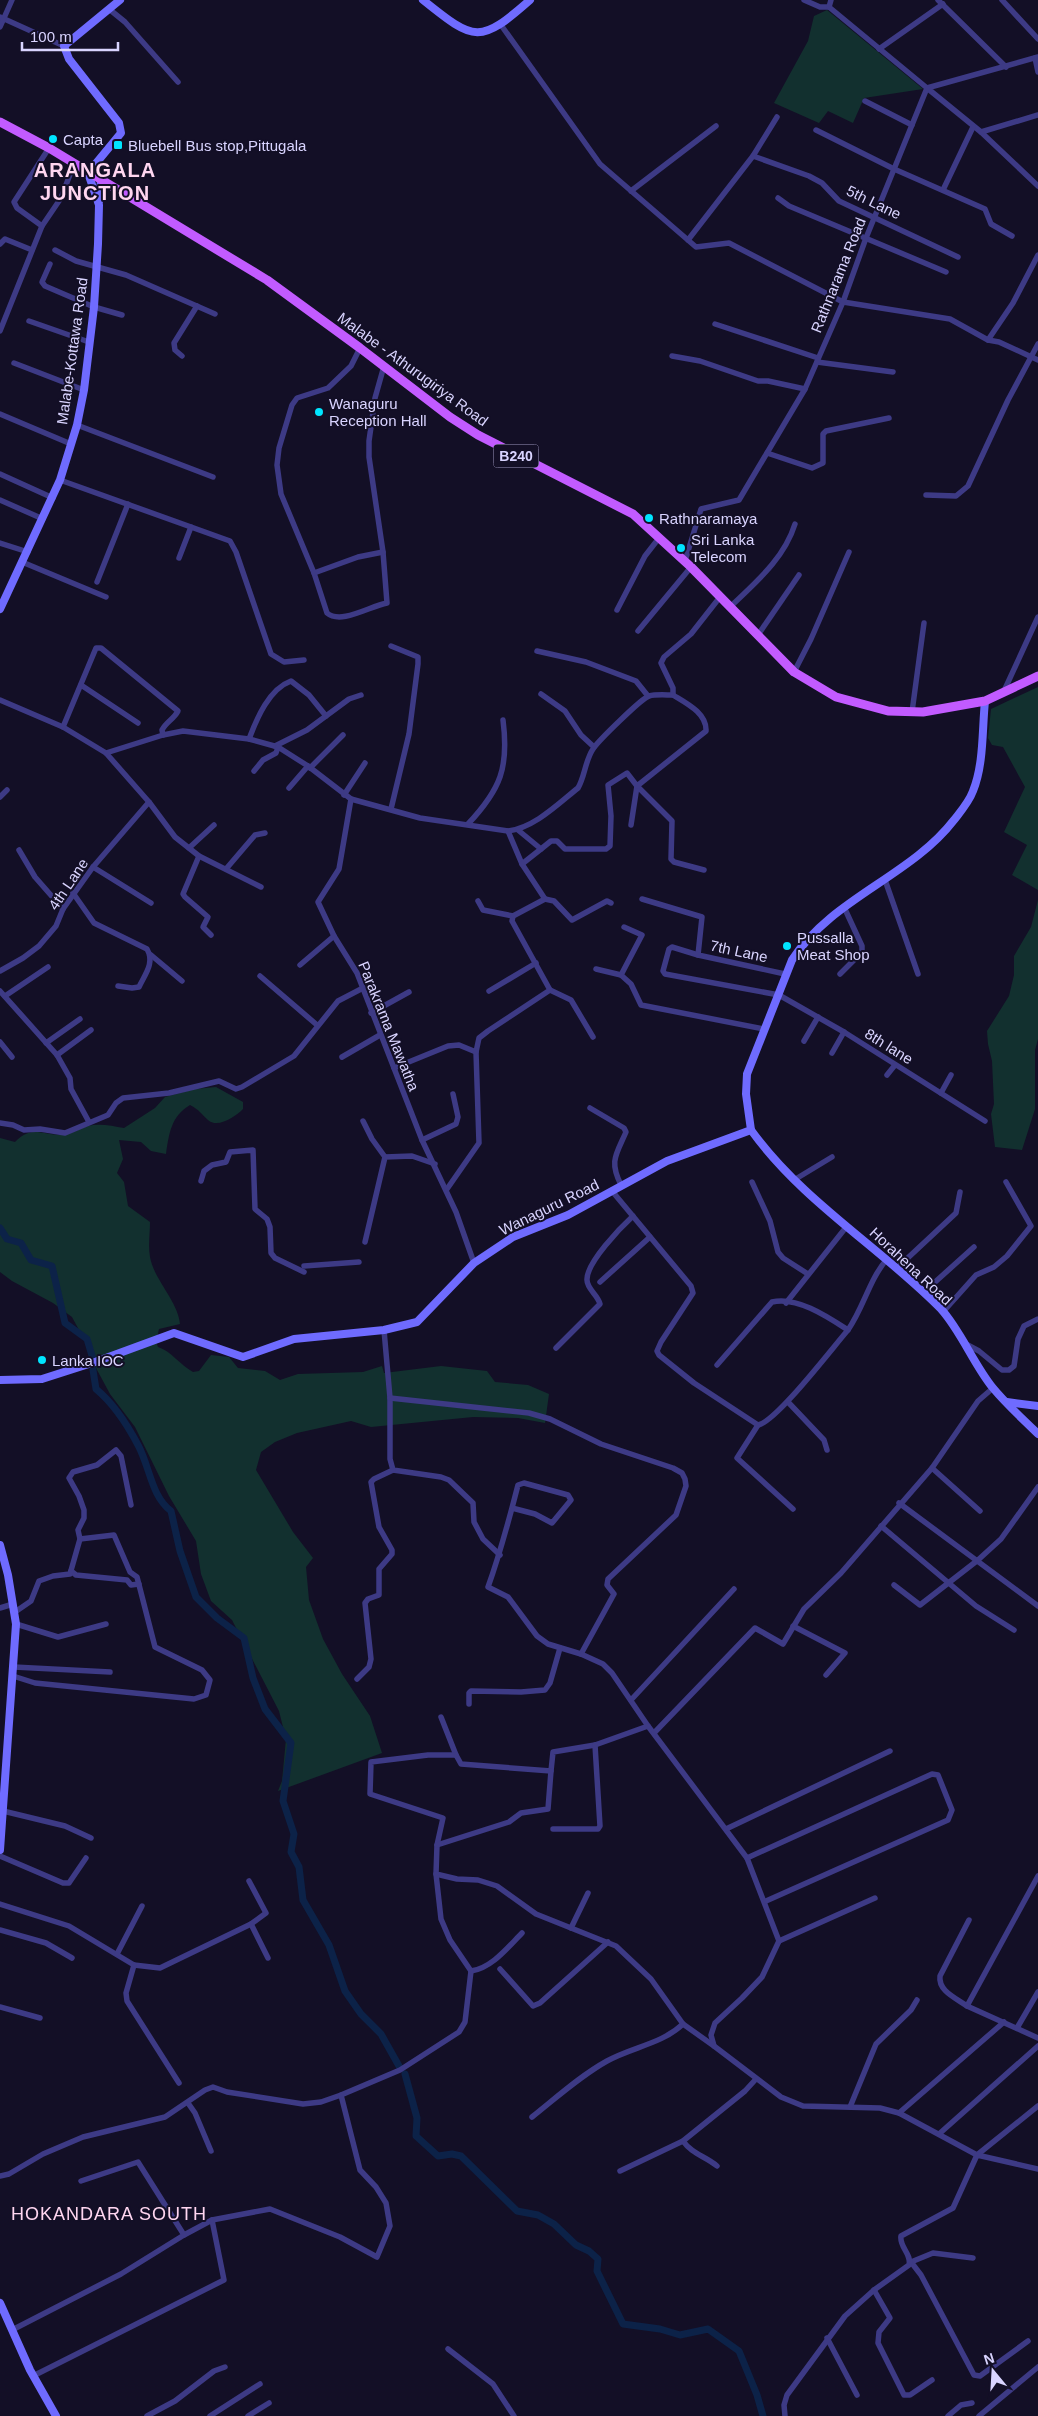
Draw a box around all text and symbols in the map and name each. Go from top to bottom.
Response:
scale bar [22,20,119,52]
text: 100 m [30,28,72,45]
place label: Capta [63,131,104,148]
marker: Capta [47,133,59,145]
place label: Bluebell Bus stop,Pittugala [128,137,307,154]
marker: Bluebell Bus stop,Pittugala [112,139,124,151]
district label: ARANGALA JUNCTION [34,159,156,204]
street label: 5th Lane [844,182,904,222]
street label: Rathnarama Road [807,215,869,335]
street label: Malabe-Kottawa Road [53,276,91,426]
street label: Malabe - Athurugiriya Road [334,309,492,429]
place label: Wanaguru Reception Hall [329,395,427,429]
marker: Wanaguru Reception Hall [313,406,325,418]
road number: B240 [494,444,538,468]
place label: Rathnaramaya [659,510,758,527]
marker: Rathnaramaya [643,512,655,524]
place label: Sri Lanka Telecom [691,531,755,565]
marker: Sri Lanka Telecom [675,542,687,554]
street label: 4th Lane [45,855,91,913]
place label: Pussalla Meat Shop [797,929,870,963]
street label: 7th Lane [709,937,769,965]
marker: Pussalla Meat Shop [781,940,793,952]
street label: Parakrama Mawatha [355,959,423,1094]
street label: 8th lane [862,1025,916,1067]
street label: Wanaguru Road [496,1176,602,1238]
street label: Horahena Road [866,1224,956,1308]
place label: Lanka IOC [52,1352,124,1369]
marker: Lanka IOC [36,1354,48,1366]
district label: HOKANDARA SOUTH [11,2204,207,2224]
north arrow [968,2346,1018,2396]
text: N [982,2349,996,2368]

